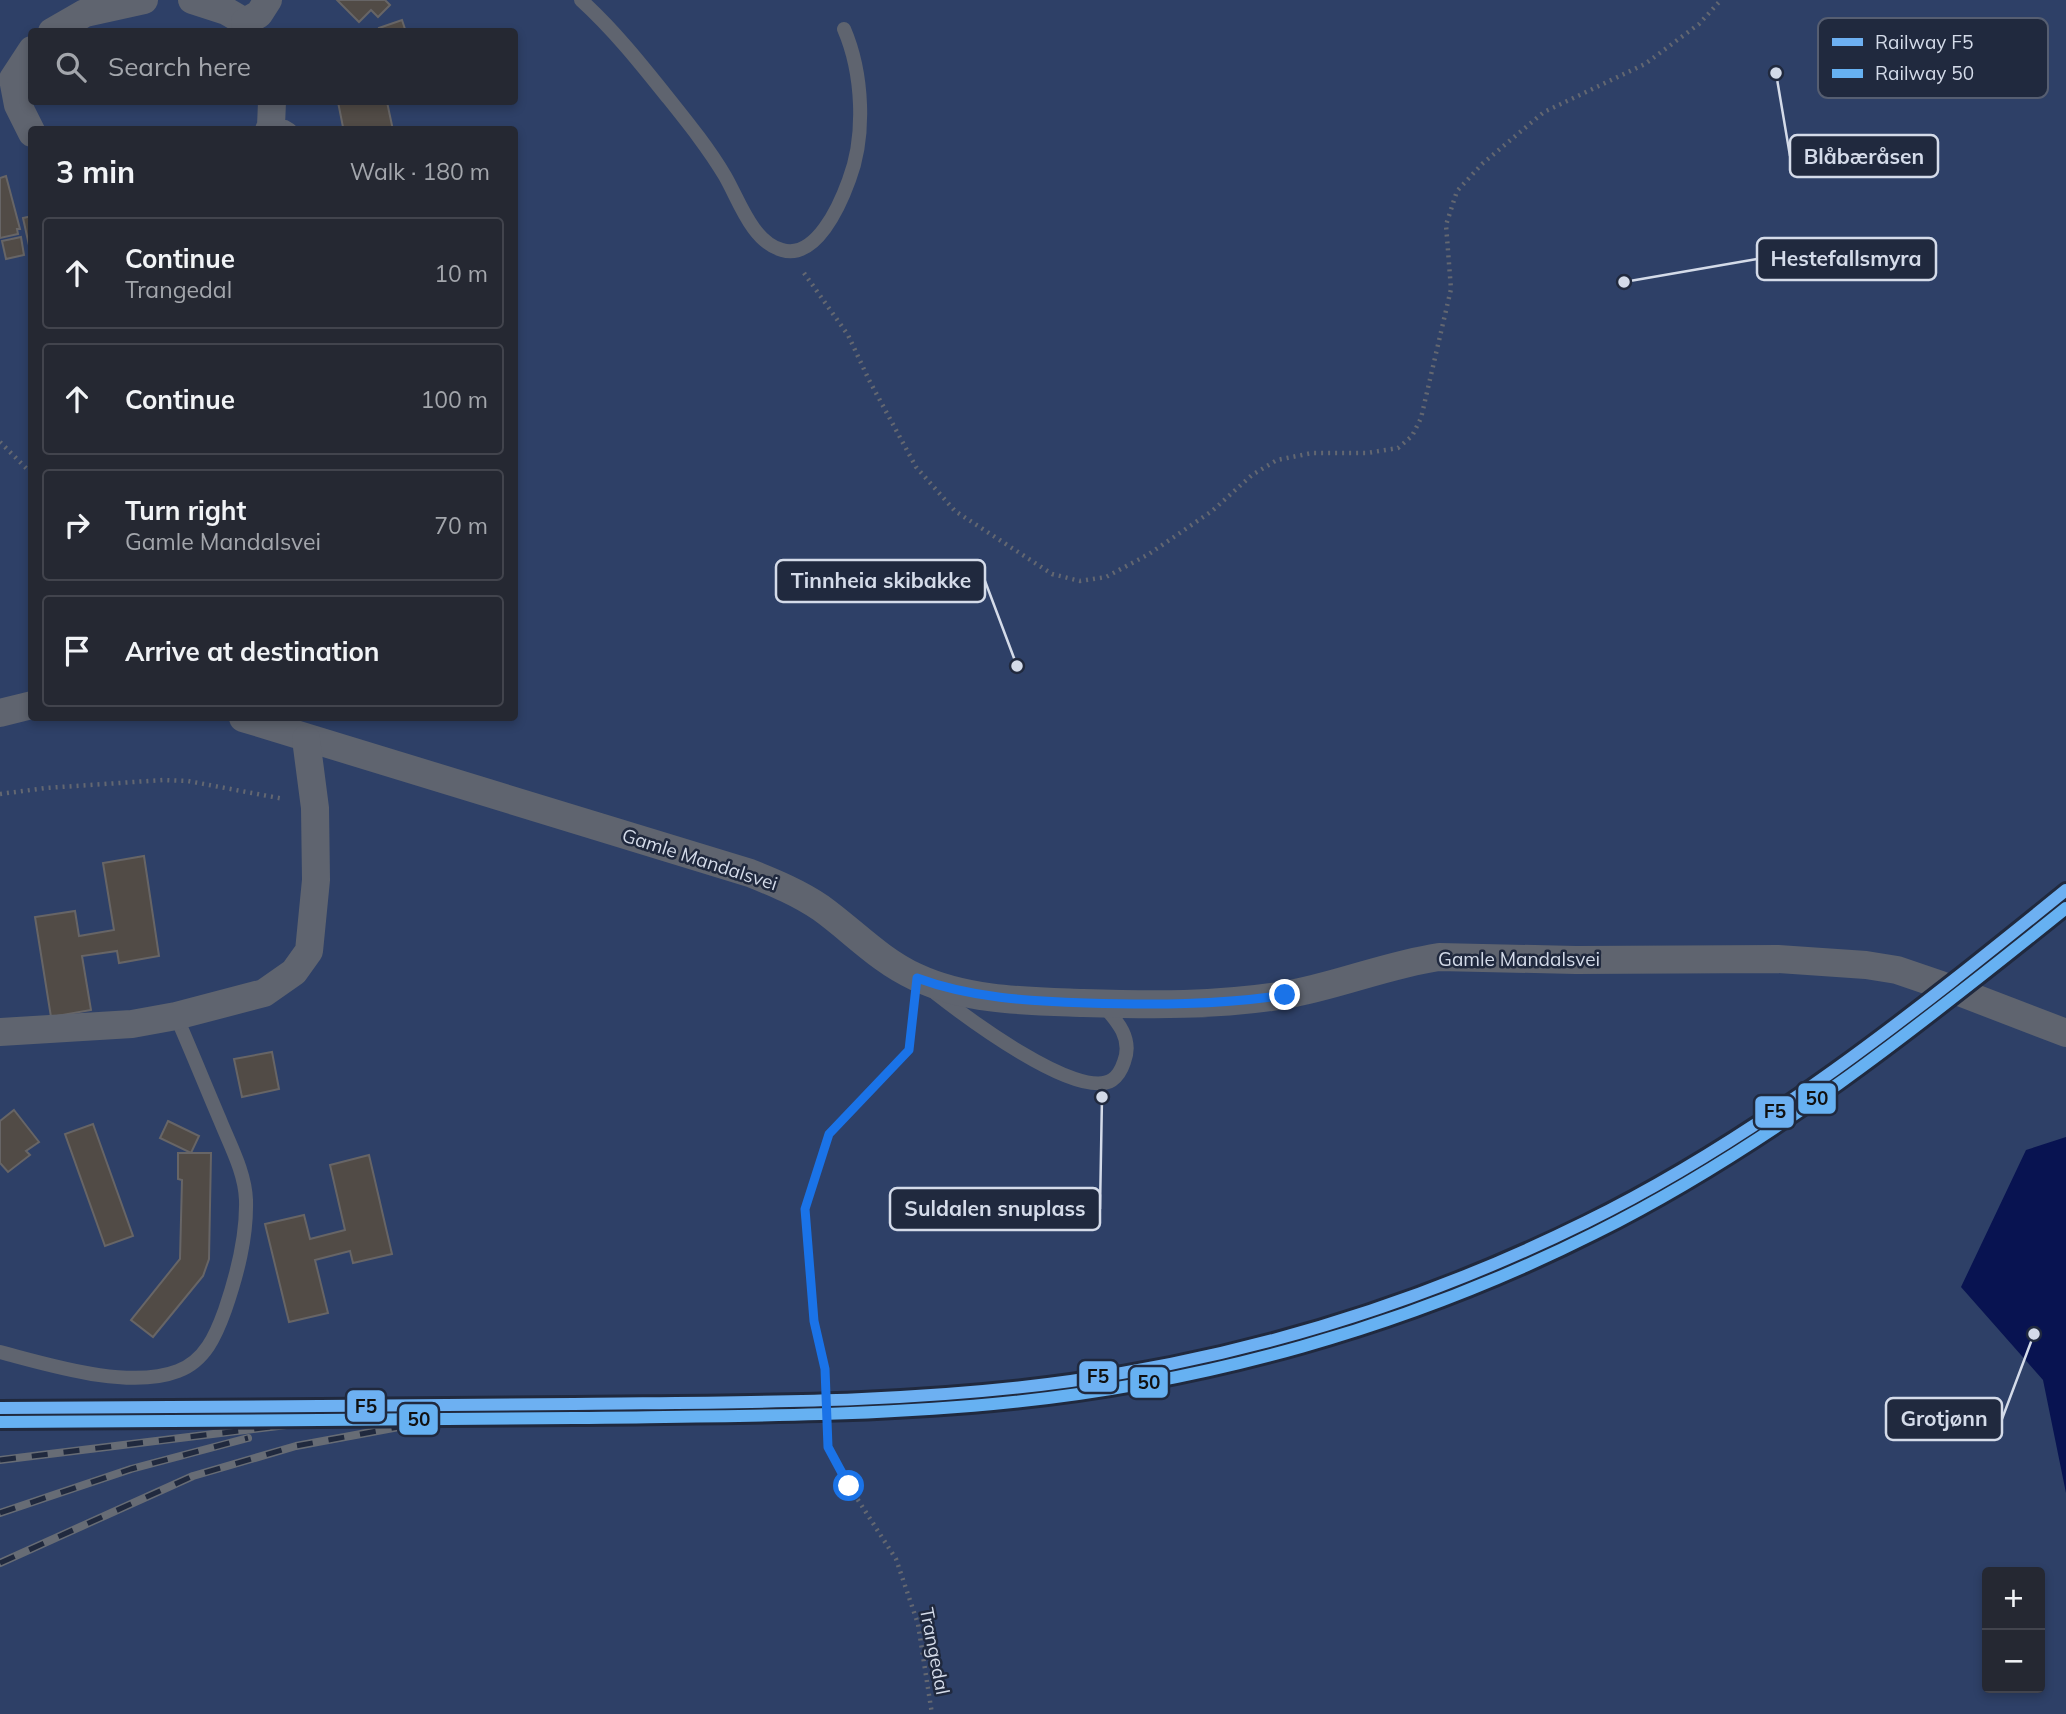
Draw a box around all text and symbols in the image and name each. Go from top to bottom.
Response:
legend [1818,18,2048,98]
search box [28,28,518,105]
text: Railway F5 [1875,30,1973,54]
icon: search [52,48,90,86]
text: Search here [108,50,251,83]
text: Railway 50 [1875,61,1974,85]
callout: Blåbæråsen [1790,135,1938,177]
text: Blåbæråsen [1804,143,1924,169]
text: 3 min [56,153,135,191]
text: Walk · 180 m [350,157,490,186]
callout: Hestefallsmyra [1757,238,1936,280]
text: Continue [125,242,235,275]
text: Hestefallsmyra [1771,245,1921,271]
icon: ahead [58,254,96,292]
text: 10 m [434,259,488,288]
text: Trangedal [125,275,232,304]
icon: ahead [58,380,96,418]
text: Continue [125,383,235,416]
text: 100 m [420,385,488,414]
text: Turn right [125,494,246,527]
icon: right [58,506,96,544]
text: 70 m [434,511,488,540]
text: Gamle Mandalsvei [125,527,321,556]
callout: Tinnheia skibakke [776,560,985,602]
text: Tinnheia skibakke [791,567,971,593]
icon: arrive [58,632,96,670]
text: Arrive at destination [125,635,380,668]
street label: Gamle Mandalsvei [619,823,781,895]
street label: Gamle Mandalsvei [1438,947,1600,971]
route end [1269,979,1300,1010]
line badge: 50 [1797,1082,1837,1115]
text: 50 [1806,1086,1828,1110]
line badge: F5 [1754,1095,1795,1129]
text: F5 [1764,1099,1786,1123]
callout: Suldalen snuplass [890,1188,1100,1230]
text: Suldalen snuplass [904,1195,1086,1221]
line badge: F5 [1078,1360,1118,1393]
text: F5 [1087,1364,1109,1388]
line badge: 50 [1129,1366,1169,1399]
text: 50 [1138,1370,1160,1394]
line badge: F5 [346,1389,386,1423]
text: F5 [355,1394,377,1418]
callout: Grotjønn [1886,1398,2002,1440]
line badge: 50 [398,1403,439,1436]
text: Grotjønn [1900,1405,1988,1431]
text: 50 [408,1407,430,1431]
route start [833,1470,864,1501]
map controls [1982,1567,2045,1693]
button: + [1982,1567,2045,1630]
street label: Trangedal [915,1605,955,1697]
button: − [1982,1630,2045,1693]

